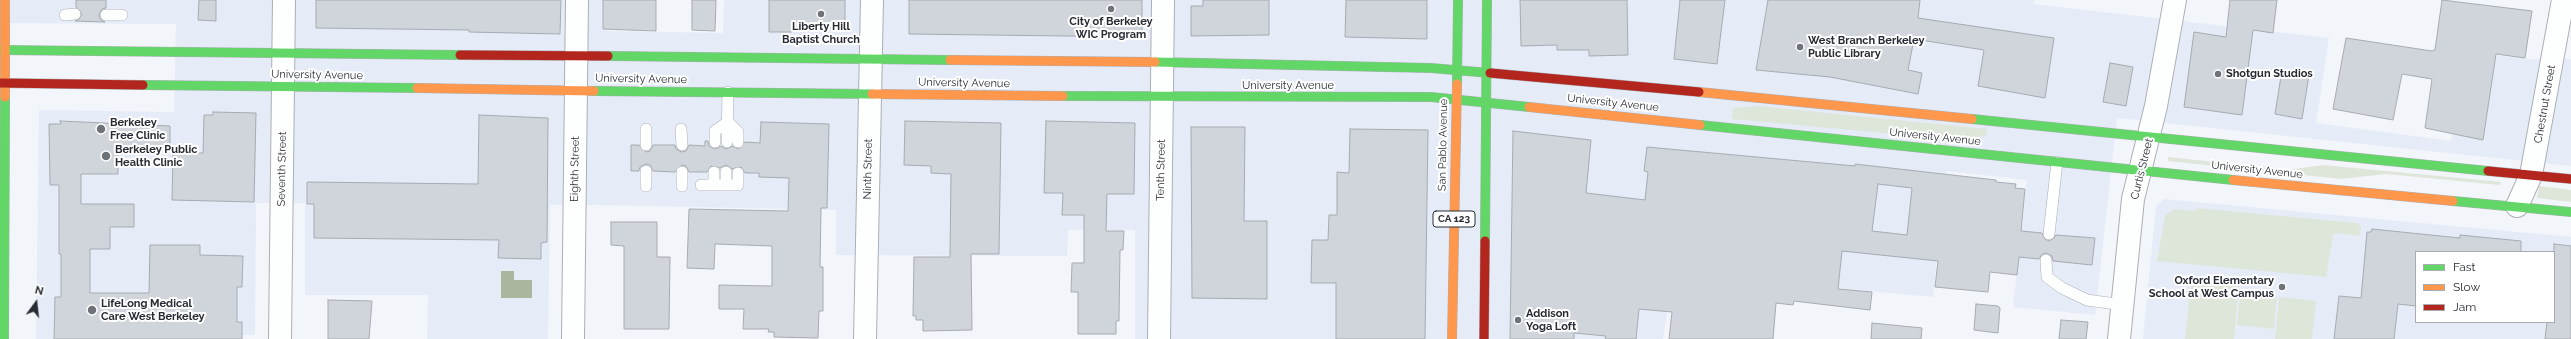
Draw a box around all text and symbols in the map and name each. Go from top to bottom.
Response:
marker: City of Berkeley WIC Program [1106,4,1116,14]
marker: Liberty Hill Baptist Church [816,9,826,19]
place label: City of Berkeley WIC Program [1069,15,1153,41]
place label: Liberty Hill Baptist Church [782,20,860,46]
place label: West Branch Berkeley Public Library [1808,34,1925,60]
marker: West Branch Berkeley Public Library [1795,42,1805,52]
street label: Chestnut Street [2532,64,2558,144]
place label: Shotgun Studios [2226,67,2313,81]
street label: University Avenue [271,68,363,82]
marker: Shotgun Studios [2213,69,2223,79]
street label: University Avenue [595,72,687,86]
street label: University Avenue [918,76,1010,90]
street label: University Avenue [1242,79,1334,93]
street label: University Avenue [1567,92,1659,114]
street label: San Pablo Avenue [1436,99,1450,191]
place label: Berkeley Free Clinic [110,116,166,142]
marker: Berkeley Free Clinic [95,123,107,135]
street label: University Avenue [1889,126,1981,148]
street label: Seventh Street [275,131,289,207]
street label: Eighth Street [568,136,582,202]
street label: Curtis Street [2128,137,2156,201]
street label: Ninth Street [861,139,875,199]
street label: Tenth Street [1154,139,1168,201]
place label: Berkeley Public Health Clinic [115,143,197,169]
marker: Berkeley Public Health Clinic [100,150,112,162]
street label: University Avenue [2211,159,2303,181]
road number: CA 123 [1433,211,1475,227]
legend [2415,251,2555,323]
text: Fast [2453,260,2476,274]
place label: Oxford Elementary School at West Campus [2149,274,2274,300]
text: Slow [2453,280,2480,294]
marker: Oxford Elementary School at West Campus [2277,282,2287,292]
north arrow [16,283,56,323]
text: N [33,284,45,298]
place label: LifeLong Medical Care West Berkeley [101,297,205,323]
text: Jam [2453,300,2476,314]
marker: LifeLong Medical Care West Berkeley [86,304,98,316]
place label: Addison Yoga Loft [1526,307,1576,333]
marker: Addison Yoga Loft [1513,315,1523,325]

